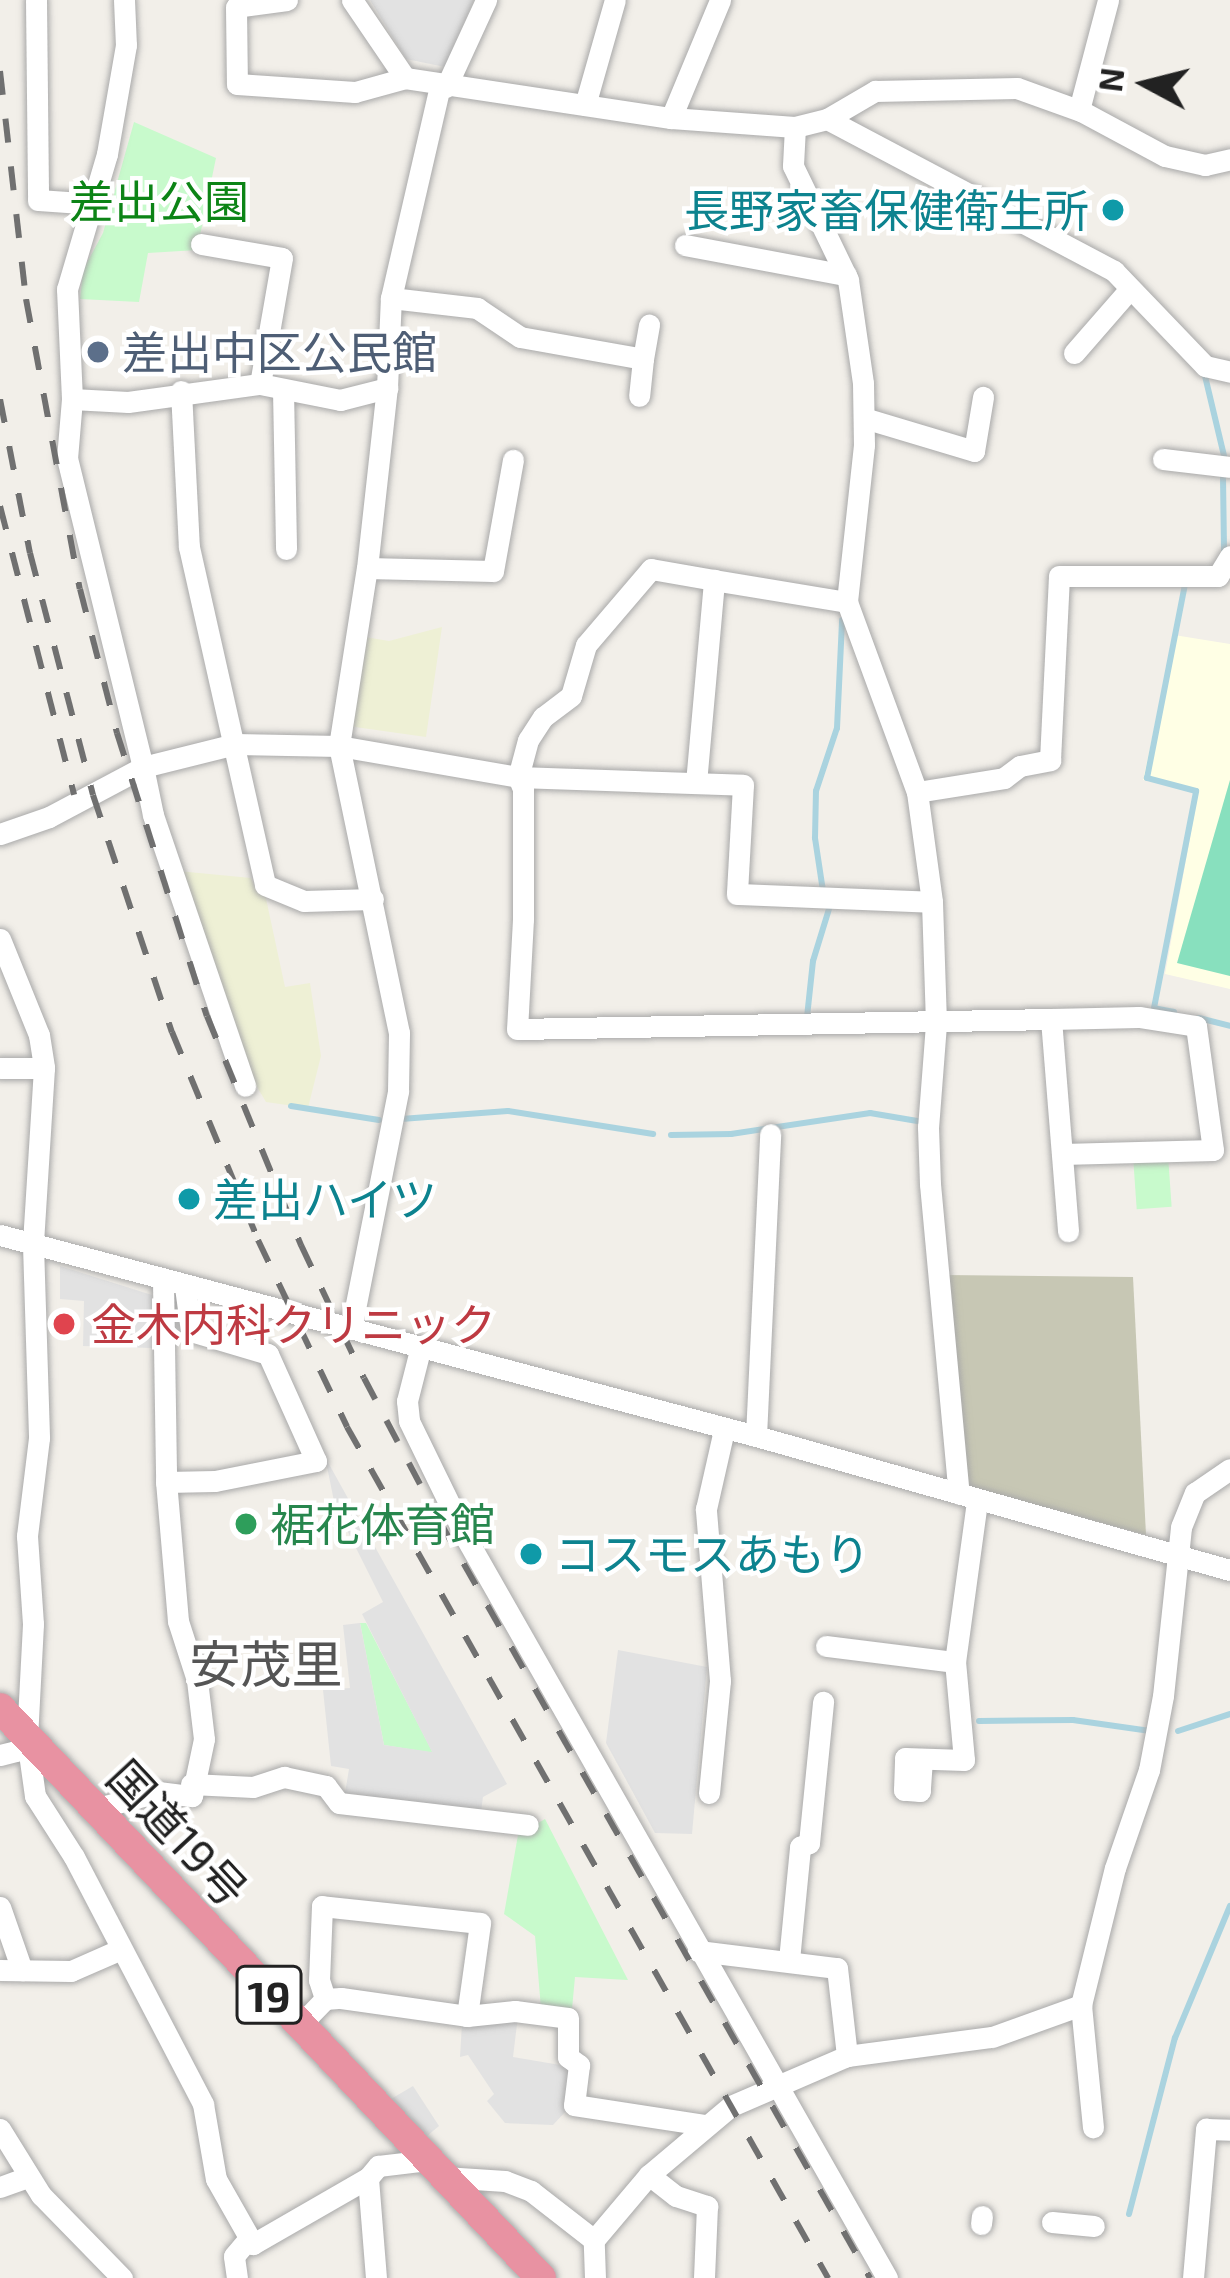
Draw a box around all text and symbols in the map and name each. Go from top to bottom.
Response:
north arrow [1086,24,1206,144]
text: N [1089,65,1132,94]
park label: 差出公園 [69,174,249,228]
place label: 長野家畜保健衛生所 [684,183,1089,237]
marker: 長野家畜保健衛生所 [1100,197,1126,223]
place label: 差出中区公民館 [122,325,437,379]
marker: 差出中区公民館 [85,339,111,365]
place label: 差出ハイツ [213,1172,438,1226]
marker: 差出ハイツ [176,1186,202,1212]
place label: 金木内科クリニック [91,1297,496,1351]
marker: 金木内科クリニック [48,1308,80,1340]
place label: 裾花体育館 [270,1497,495,1551]
marker: 裾花体育館 [233,1511,259,1537]
place label: コスモスあもり [555,1527,870,1581]
marker: コスモスあもり [518,1541,544,1567]
district label: 安茂里 [190,1632,342,1694]
street label: 国道19号 [97,1749,259,1917]
road number: 19 [233,1959,305,2031]

